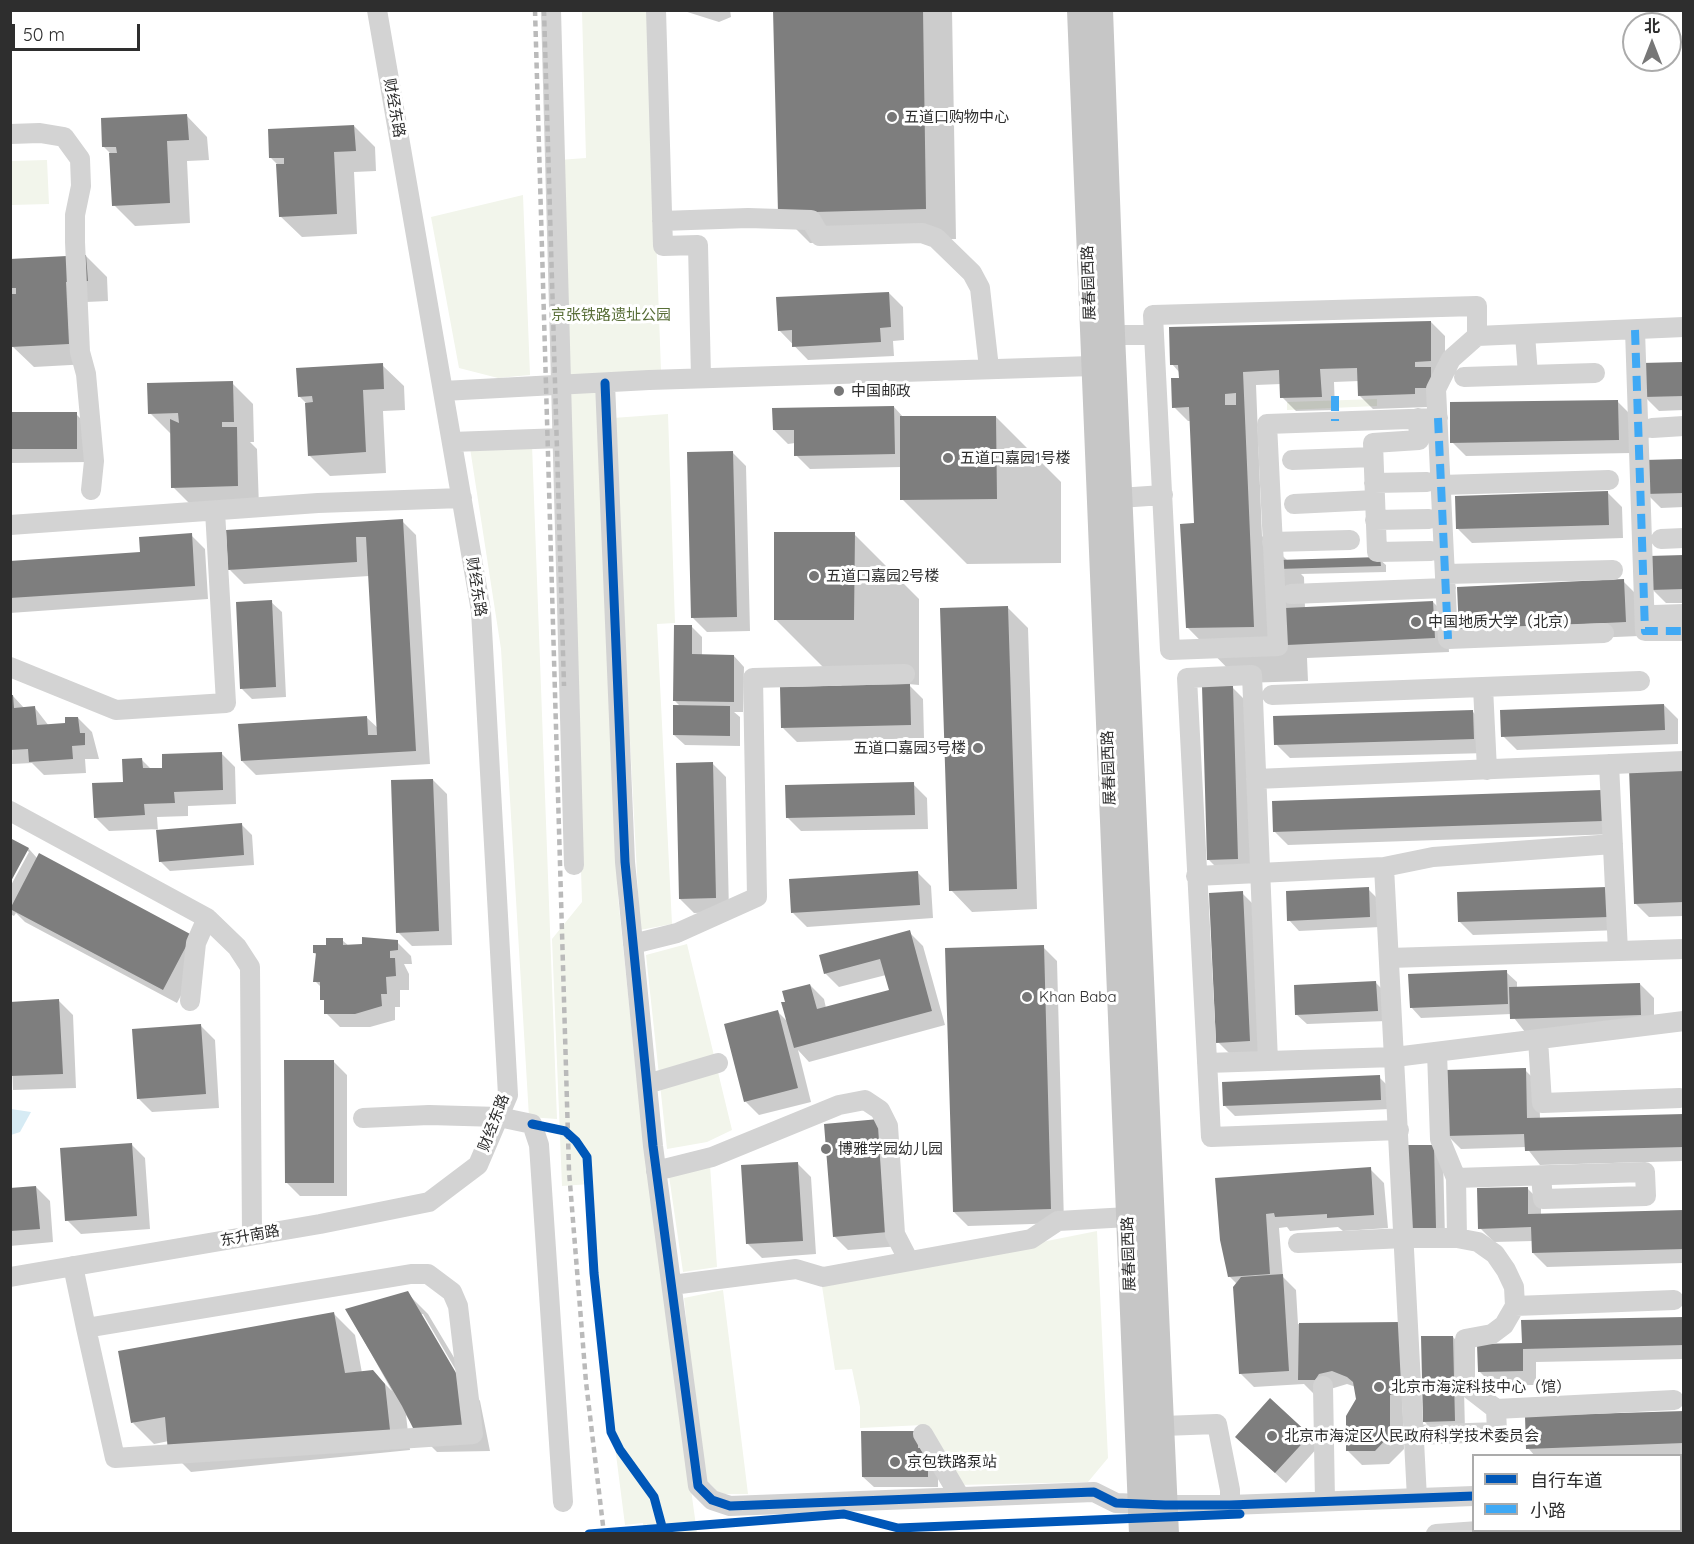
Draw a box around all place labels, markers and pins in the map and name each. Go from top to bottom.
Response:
place label: 五道口购物中心 [904,108,1009,126]
marker: 五道口购物中心 [885,110,899,124]
place label: 中国邮政 [851,382,911,400]
marker: 中国邮政 [832,384,846,398]
place label: 五道口嘉园1号楼 [960,449,1071,467]
marker: 五道口嘉园1号楼 [941,451,955,465]
place label: 五道口嘉园2号楼 [826,567,939,585]
marker: 五道口嘉园2号楼 [807,569,821,583]
place label: 中国地质大学（北京） [1428,613,1578,631]
marker: 中国地质大学（北京） [1409,615,1423,629]
place label: 五道口嘉园3号楼 [853,739,966,757]
marker: 五道口嘉园3号楼 [971,741,985,755]
place label: Khan Baba [1039,988,1117,1006]
marker: Khan Baba [1020,990,1034,1004]
place label: 博雅学园幼儿园 [838,1140,943,1158]
marker: 博雅学园幼儿园 [819,1142,833,1156]
place label: 北京市海淀科技中心（馆） [1391,1378,1571,1396]
marker: 北京市海淀科技中心（馆） [1372,1380,1386,1394]
place label: 北京市海淀区人民政府科学技术委员会 [1284,1427,1539,1445]
marker: 北京市海淀区人民政府科学技术委员会 [1265,1429,1279,1443]
place label: 京包铁路泵站 [907,1453,997,1471]
marker: 京包铁路泵站 [888,1455,902,1469]

